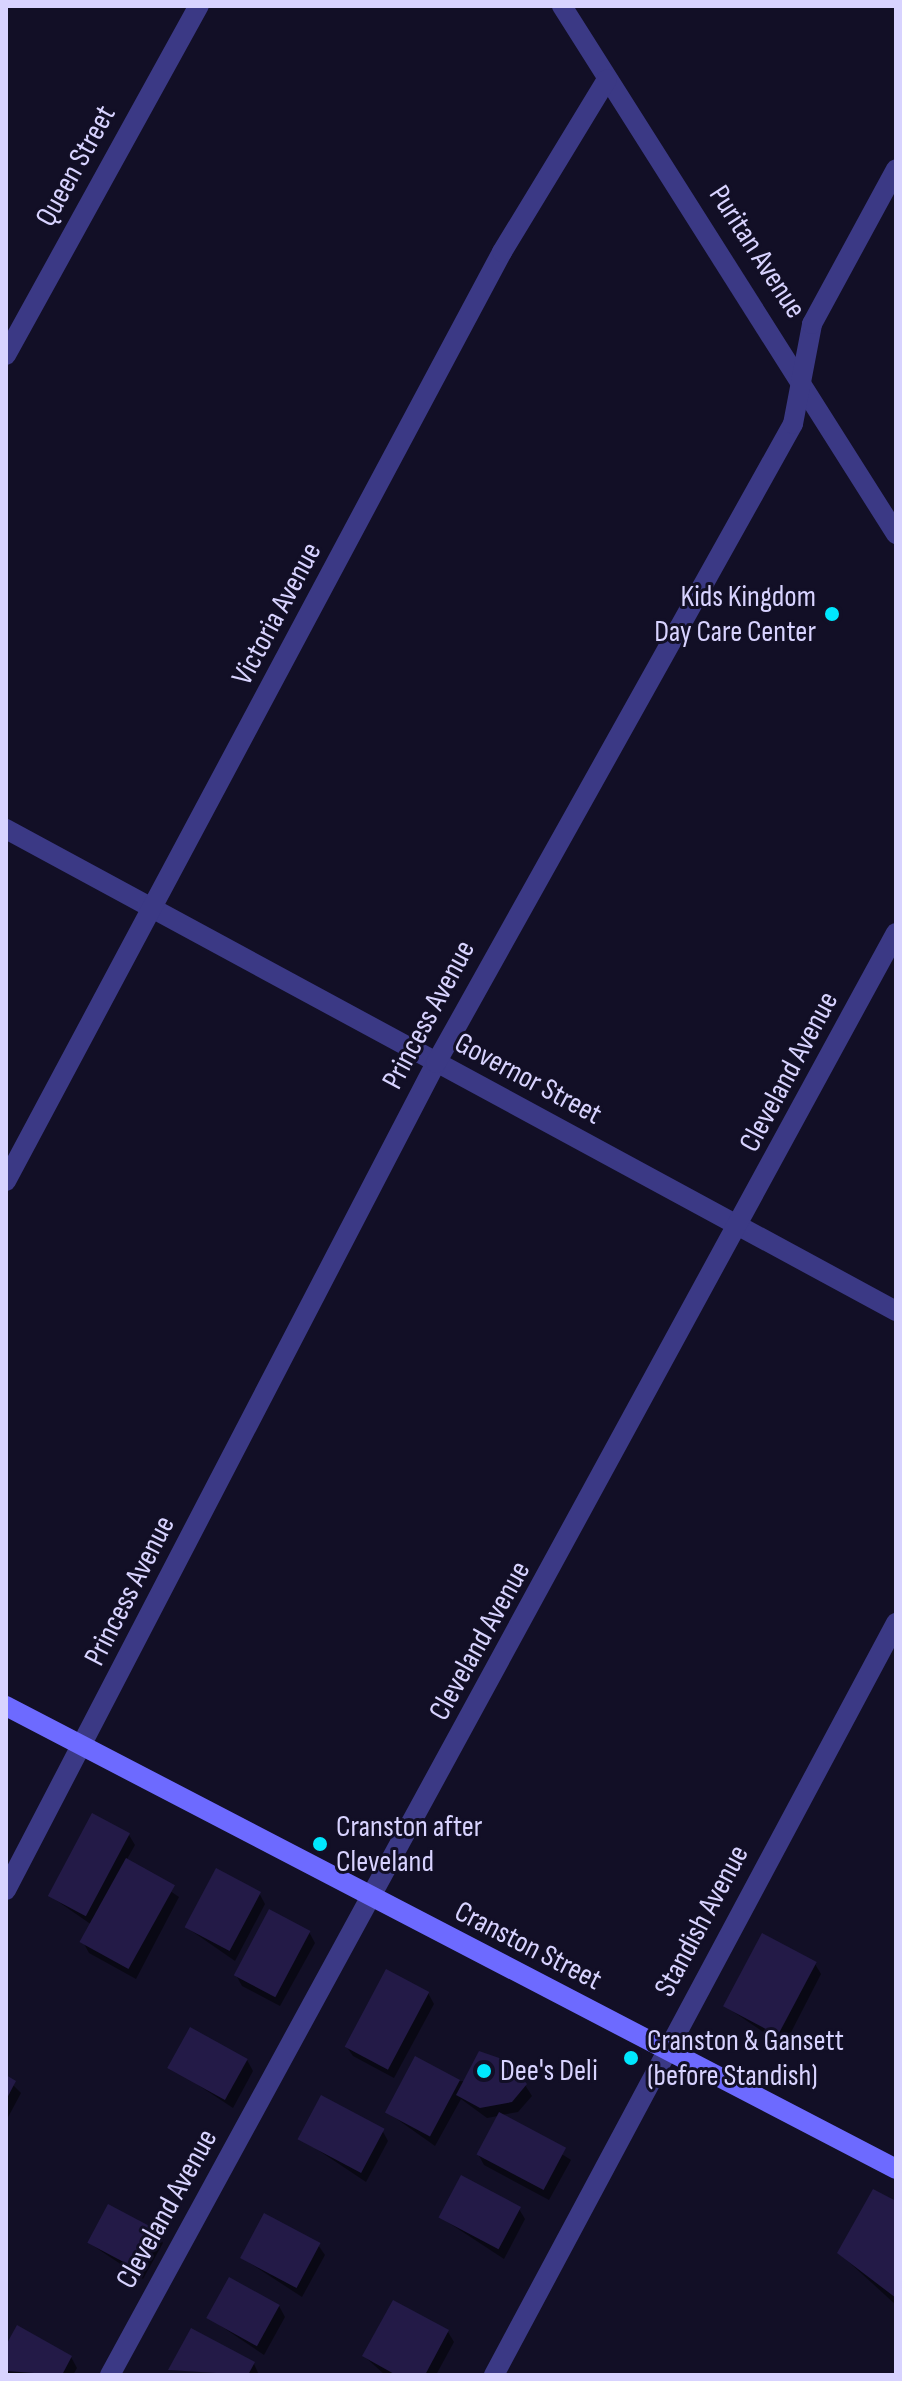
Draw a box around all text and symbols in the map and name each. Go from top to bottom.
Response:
street label: Queen Street [28,99,124,233]
street label: Puritan Avenue [701,179,813,325]
street label: Victoria Avenue [224,537,330,691]
place label: Kids Kingdom Day Care Center [654,579,816,650]
marker: Kids Kingdom Day Care Center [823,605,841,623]
street label: Princess Avenue [375,935,483,1095]
street label: Cleveland Avenue [732,986,846,1158]
street label: Governor Street [448,1025,608,1133]
street label: Princess Avenue [77,1510,183,1672]
street label: Cleveland Avenue [422,1555,538,1727]
place label: Cranston after Cleveland [336,1809,482,1880]
marker: Cranston after Cleveland [311,1835,329,1853]
street label: Standish Avenue [647,1839,757,2003]
street label: Cranston Street [449,1894,607,1998]
place label: Cranston & Gansett (before Standish) [647,2023,844,2094]
marker: Cranston & Gansett (before Standish) [622,2049,640,2067]
place label: Dee's Deli [500,2053,598,2089]
marker: Dee's Deli [475,2062,493,2080]
street label: Cleveland Avenue [109,2123,225,2295]

